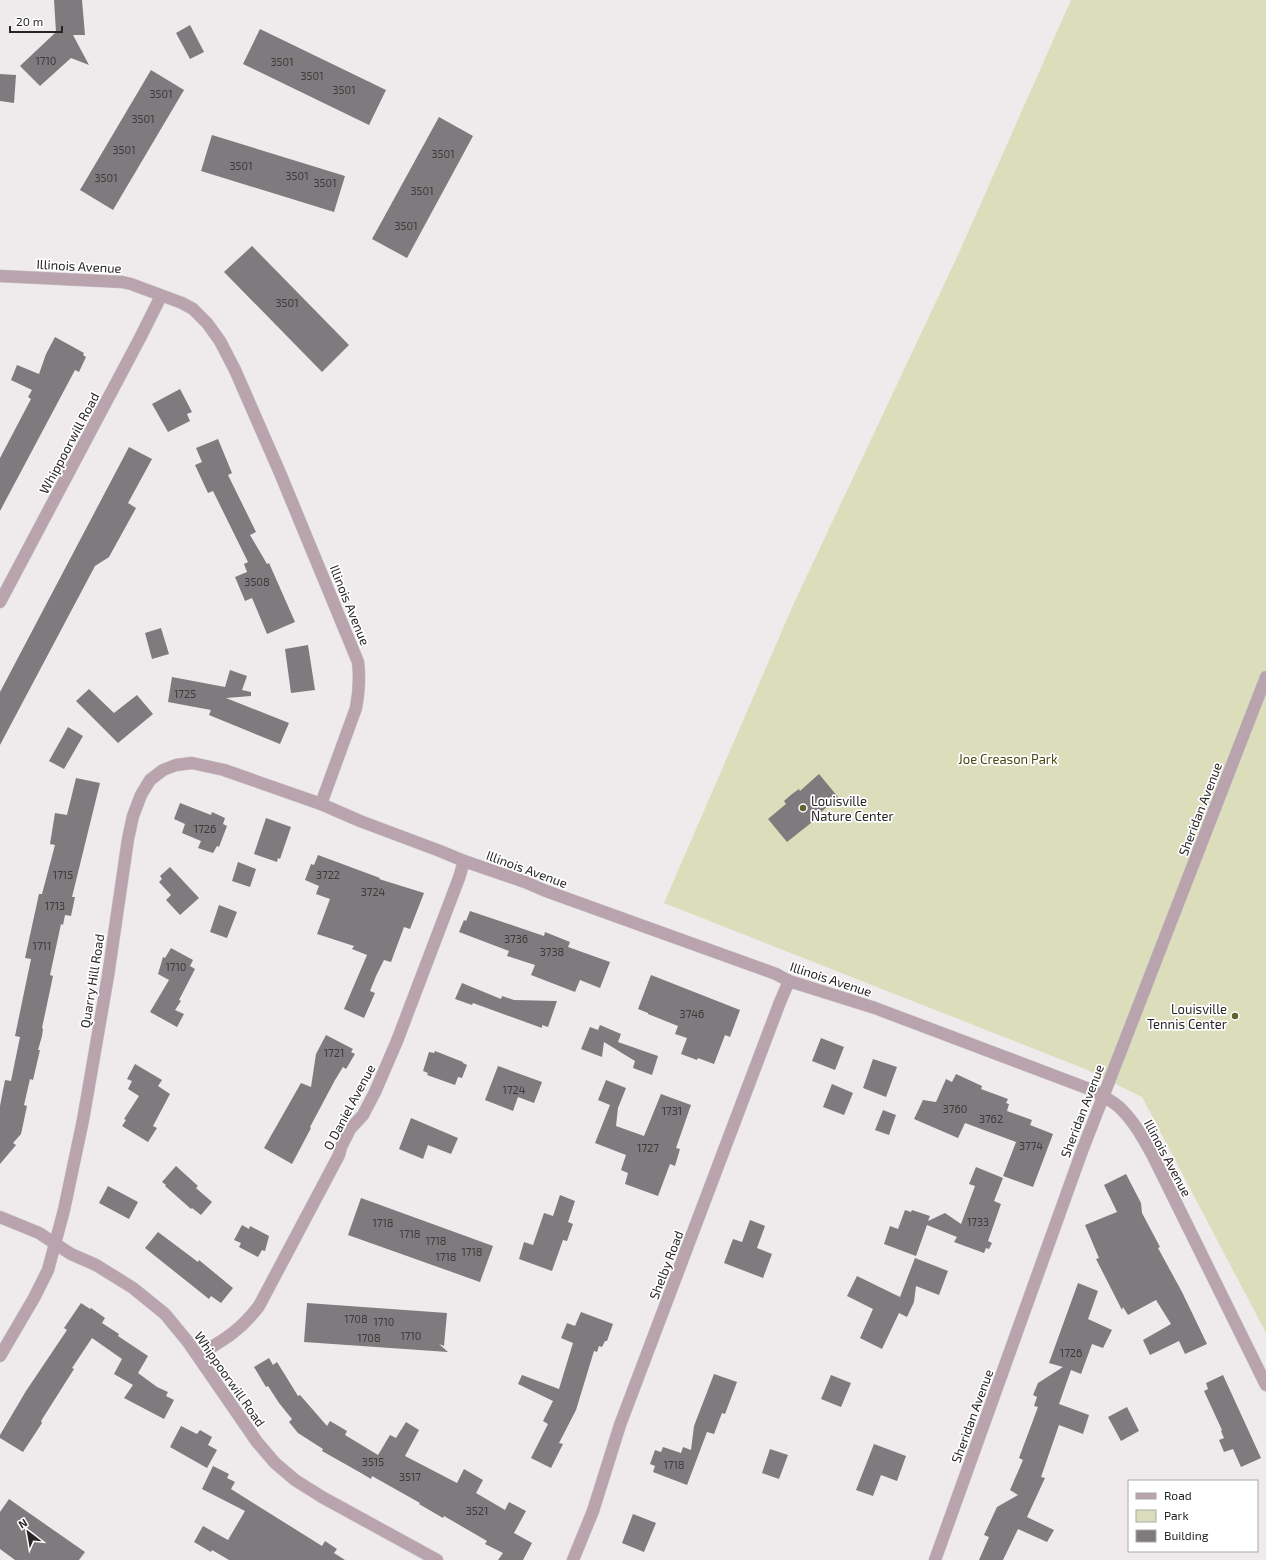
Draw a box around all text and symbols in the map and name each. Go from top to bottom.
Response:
scale bar [10,8,62,34]
text: 20 m [16,14,43,28]
house number: 1710 [35,54,57,67]
house number: 3501 [270,55,294,68]
house number: 3501 [300,69,324,82]
house number: 3501 [332,83,356,96]
house number: 3501 [149,87,173,100]
house number: 3501 [131,112,155,125]
house number: 3501 [112,143,136,156]
house number: 3501 [431,147,455,160]
house number: 3501 [229,159,253,172]
house number: 3501 [285,169,309,182]
house number: 3501 [94,171,118,184]
house number: 3501 [313,176,337,189]
house number: 3501 [410,184,434,197]
house number: 3501 [394,219,418,232]
street label: Illinois Avenue [36,256,122,276]
house number: 3501 [275,296,299,309]
street label: Whippoorwill Road [36,390,102,496]
street label: Illinois Avenue [327,562,373,648]
house number: 3508 [244,575,270,588]
house number: 1725 [174,687,196,700]
park label: Joe Creason Park [958,751,1058,767]
street label: Sheridan Avenue [1175,760,1225,858]
place label: Louisville Nature Center [811,793,894,824]
marker: Louisville Nature Center [798,803,808,813]
house number: 1726 [194,822,216,835]
street label: Illinois Avenue [484,847,570,891]
house number: 1715 [53,868,73,881]
house number: 3722 [316,868,340,881]
house number: 3724 [361,885,386,898]
house number: 1713 [45,899,65,912]
house number: 3736 [504,932,528,945]
street label: Quarry Hill Road [77,933,107,1029]
house number: 1711 [33,939,51,952]
house number: 3738 [540,945,564,958]
street label: Illinois Avenue [788,958,874,1000]
house number: 1710 [165,960,187,973]
place label: Louisville Tennis Center [1147,1001,1227,1032]
house number: 3746 [680,1007,704,1020]
marker: Louisville Tennis Center [1230,1011,1240,1021]
house number: 1721 [324,1046,344,1059]
street label: O Daniel Avenue [320,1061,378,1153]
street label: Sheridan Avenue [1057,1062,1107,1160]
house number: 1724 [503,1083,526,1096]
house number: 3760 [943,1102,967,1115]
house number: 1731 [662,1104,682,1117]
house number: 3762 [979,1112,1003,1125]
street label: Illinois Avenue [1141,1117,1195,1199]
house number: 3774 [1019,1139,1043,1152]
house number: 1727 [637,1141,659,1154]
house number: 1733 [967,1215,989,1228]
house number: 1718 [372,1216,394,1229]
house number: 1718 [399,1227,421,1240]
street label: Shelby Road [646,1228,686,1302]
house number: 1718 [425,1234,447,1247]
house number: 1718 [461,1245,483,1258]
house number: 1718 [435,1250,457,1263]
house number: 1708 [344,1312,368,1325]
house number: 1710 [373,1315,395,1328]
street label: Whippoorwill Road [191,1328,269,1430]
house number: 1710 [400,1329,422,1342]
house number: 1708 [357,1331,381,1344]
house number: 1726 [1060,1346,1082,1359]
street label: Sheridan Avenue [948,1367,996,1465]
house number: 3515 [362,1455,384,1468]
house number: 1718 [663,1458,685,1471]
house number: 3517 [399,1470,421,1483]
legend [1128,1480,1258,1552]
text: Road [1164,1488,1192,1502]
house number: 3521 [466,1504,488,1517]
text: Park [1164,1508,1189,1522]
north arrow [8,1512,48,1552]
text: N [16,1515,29,1531]
text: Building [1164,1528,1209,1542]

